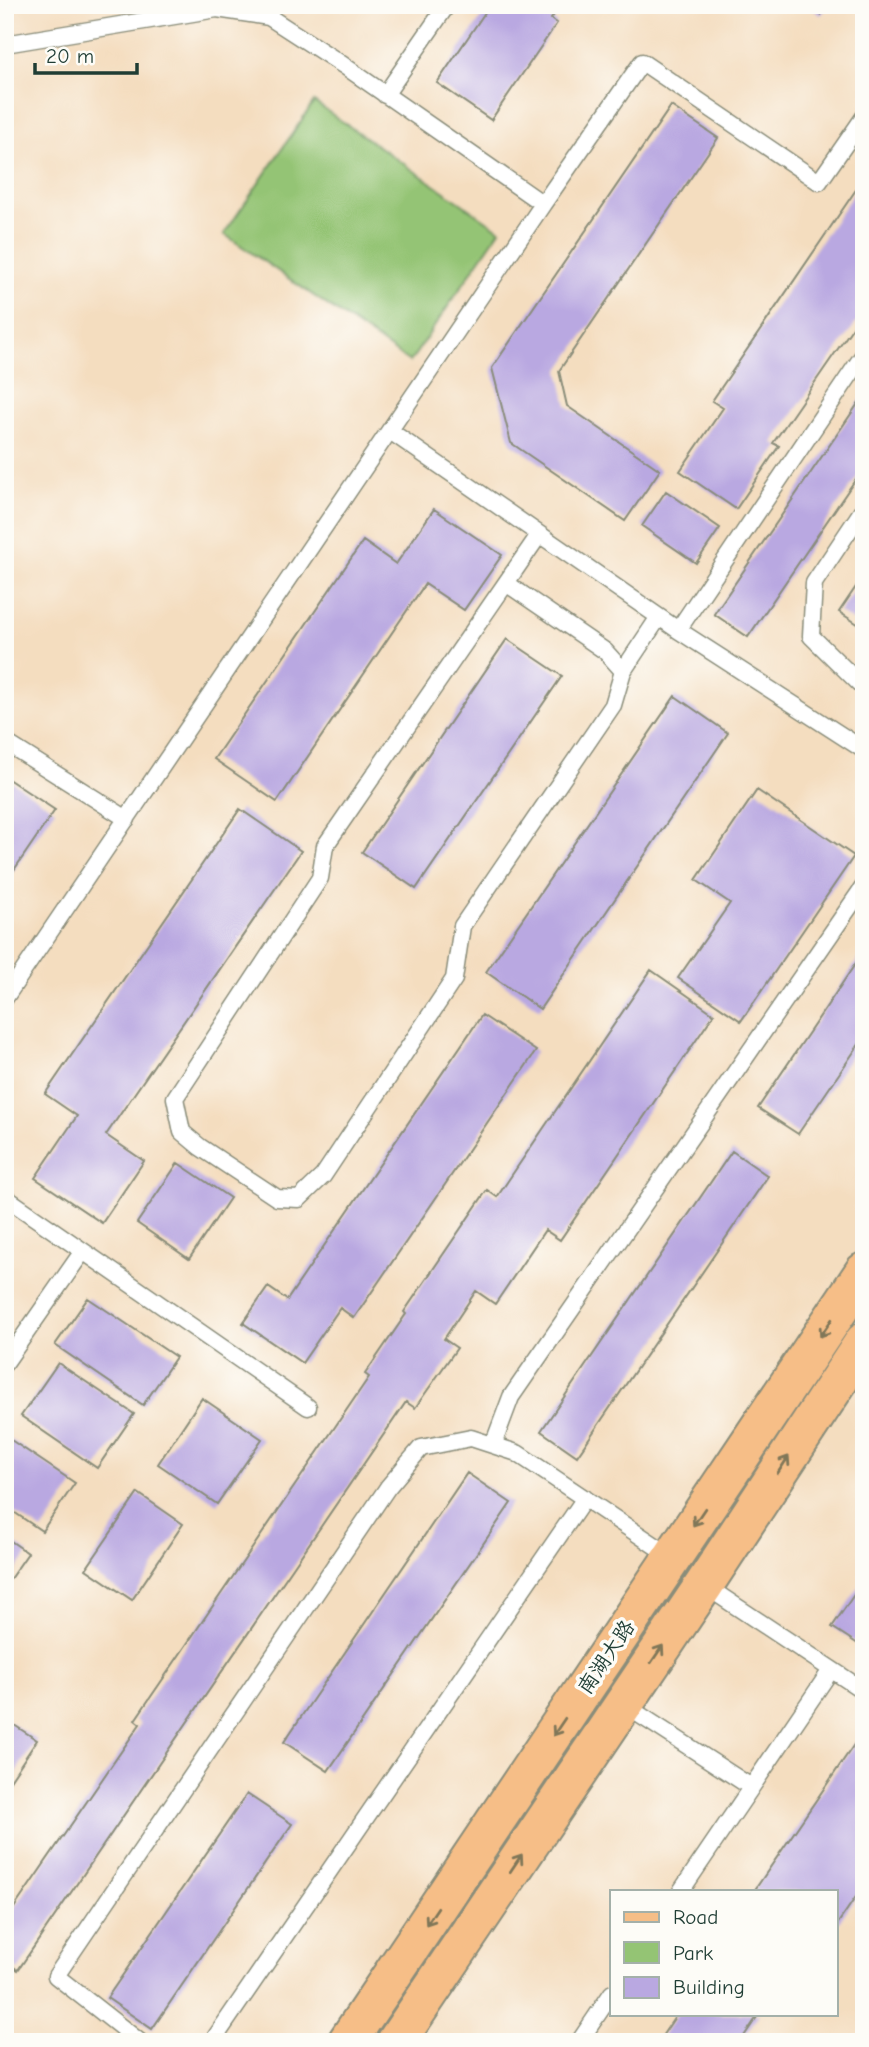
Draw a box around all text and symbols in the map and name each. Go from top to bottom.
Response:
scale bar [35,32,136,76]
text: 20 m [46,44,94,68]
one-way arrow [819,1318,833,1337]
one-way arrow [775,1456,790,1475]
one-way arrow [692,1507,706,1526]
street label: 南湖大路 [573,1615,639,1699]
one-way arrow [650,1645,664,1664]
one-way arrow [552,1716,566,1736]
one-way arrow [509,1854,523,1873]
legend [610,1890,838,2016]
one-way arrow [425,1905,439,1925]
text: Road [673,1905,718,1929]
text: Park [673,1941,713,1965]
text: Building [673,1975,745,1999]

